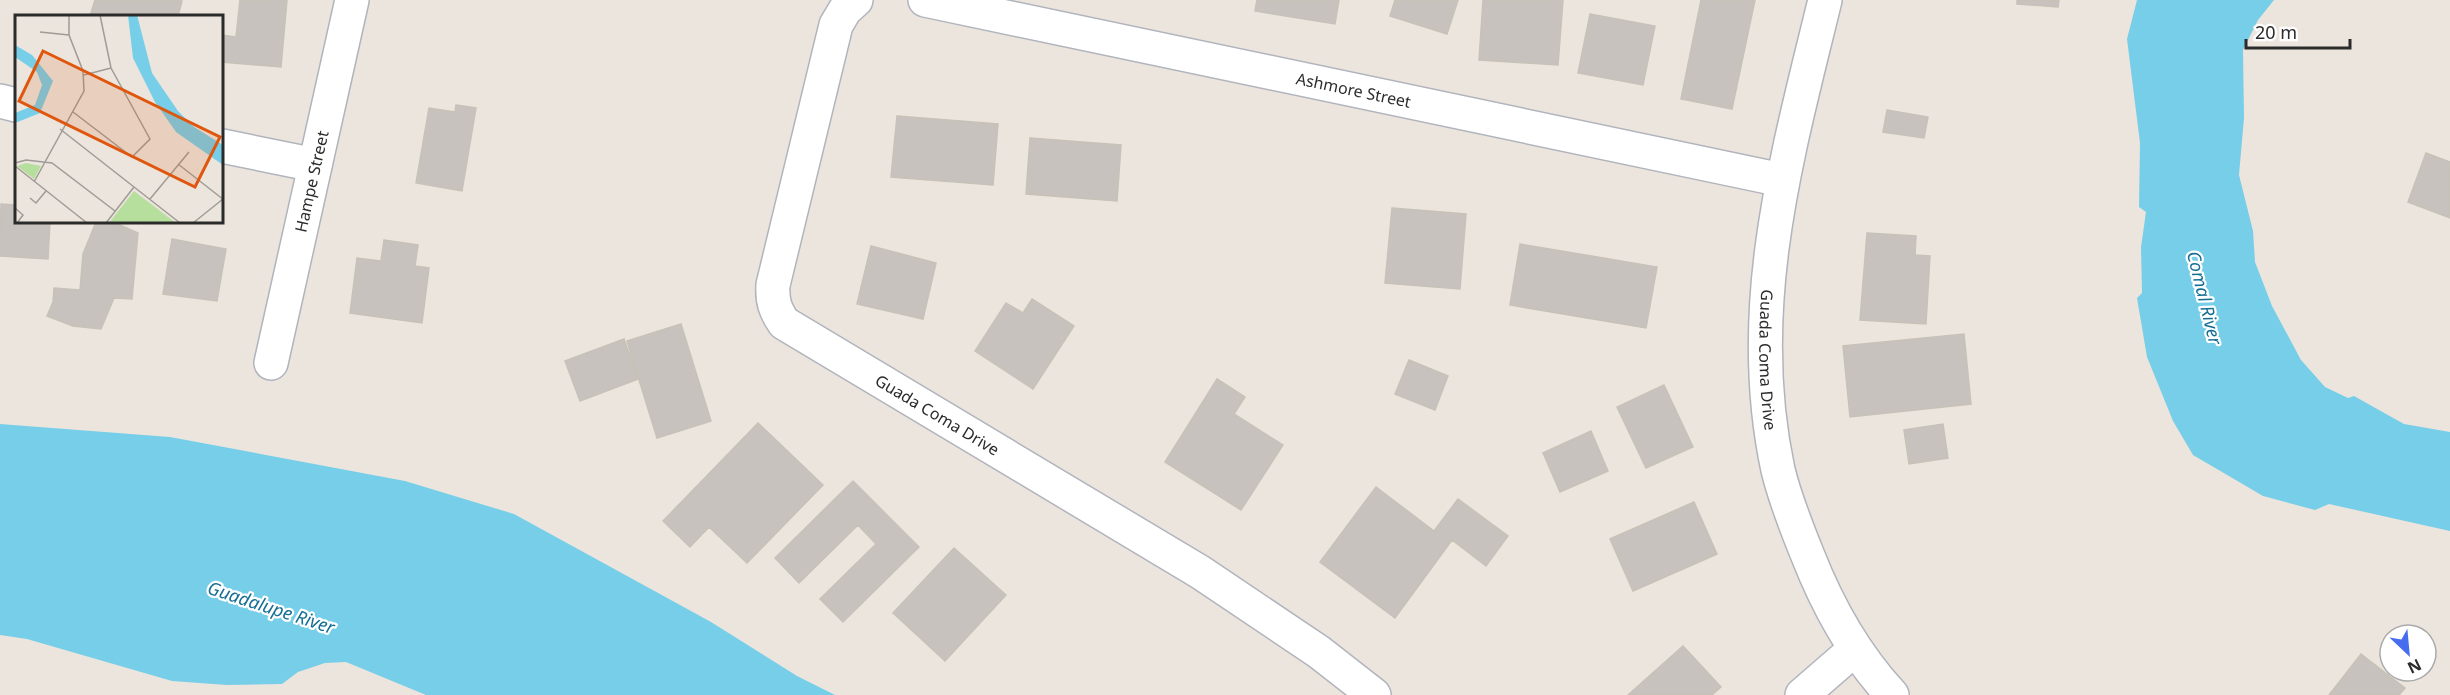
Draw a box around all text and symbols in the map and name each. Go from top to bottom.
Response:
scale bar [2246,12,2350,50]
inset map [15,15,224,224]
text: 20 m [2255,20,2297,44]
street label: Ashmore Street [1294,67,1413,113]
street label: Hampe Street [289,128,334,234]
water label: Comal River [2182,249,2228,348]
street label: Guada Coma Drive [1754,289,1782,432]
street label: Guada Coma Drive [871,369,1003,460]
water label: Guadalupe River [205,575,339,639]
north arrow [2378,623,2438,683]
text: N [2404,654,2425,679]

